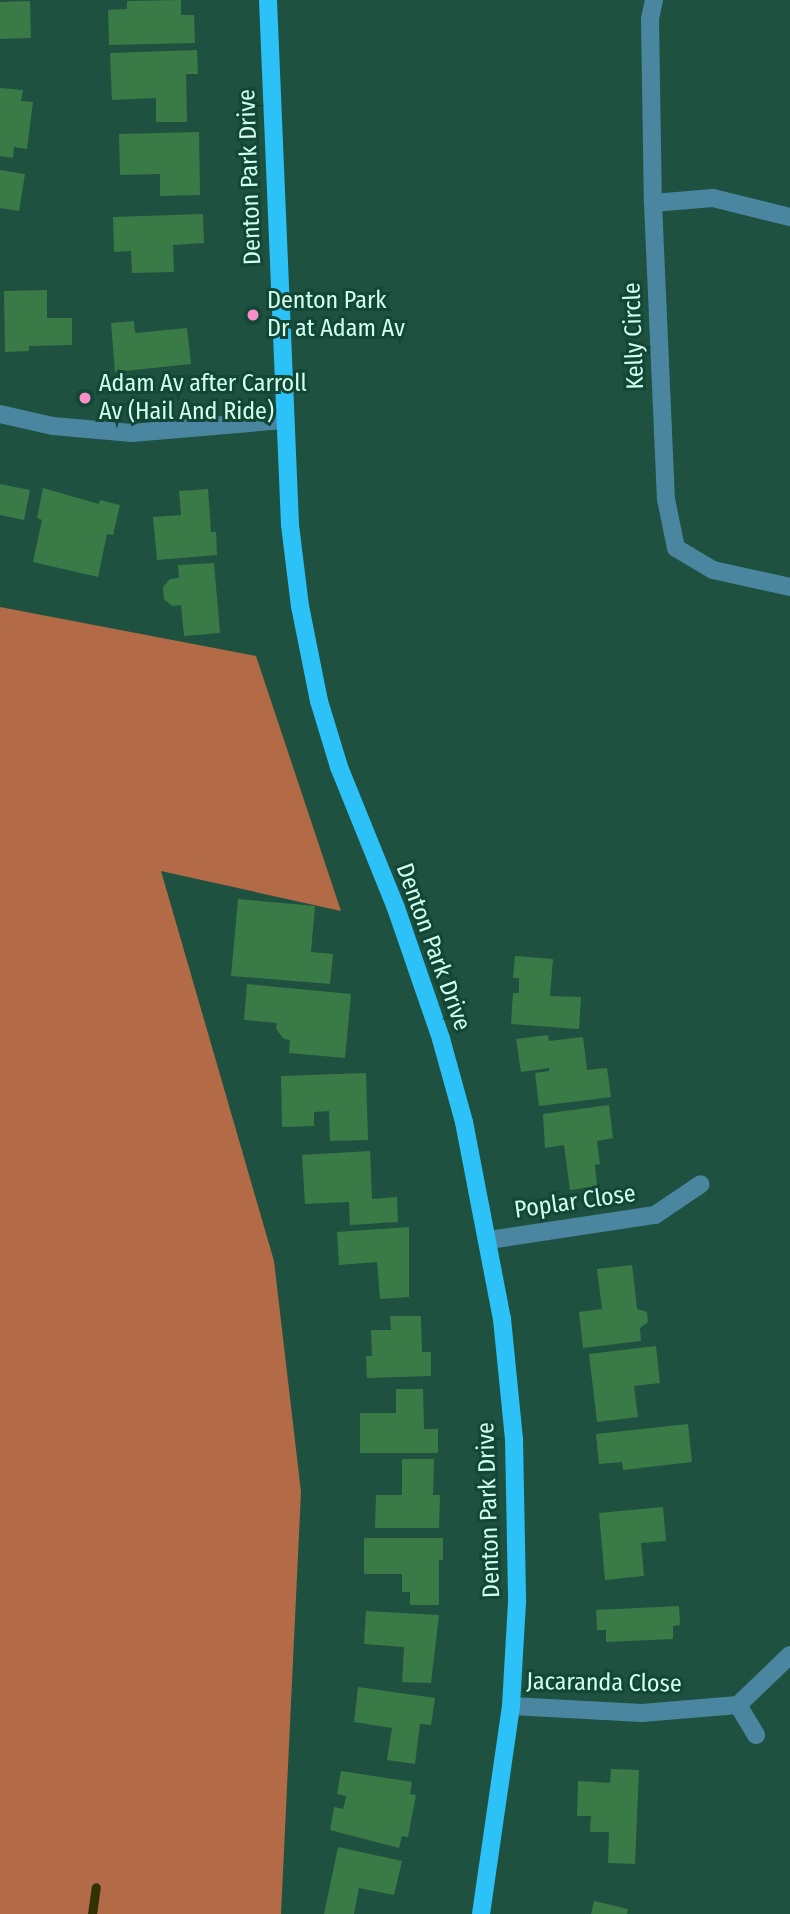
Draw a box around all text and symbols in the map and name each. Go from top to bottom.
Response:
street label: Denton Park Drive [233,89,267,265]
street label: Kelly Circle [618,282,650,390]
place label: Denton Park Dr at Adam Av [267,287,405,343]
marker: Denton Park Dr at Adam Av [245,307,261,323]
place label: Adam Av after Carroll Av (Hail And Ride) [99,370,307,426]
marker: Adam Av after Carroll Av (Hail And Ride) [77,390,93,406]
street label: Denton Park Drive [389,859,477,1035]
street label: Poplar Close [513,1179,637,1225]
street label: Denton Park Drive [472,1422,506,1598]
street label: Jacaranda Close [526,1667,682,1699]

